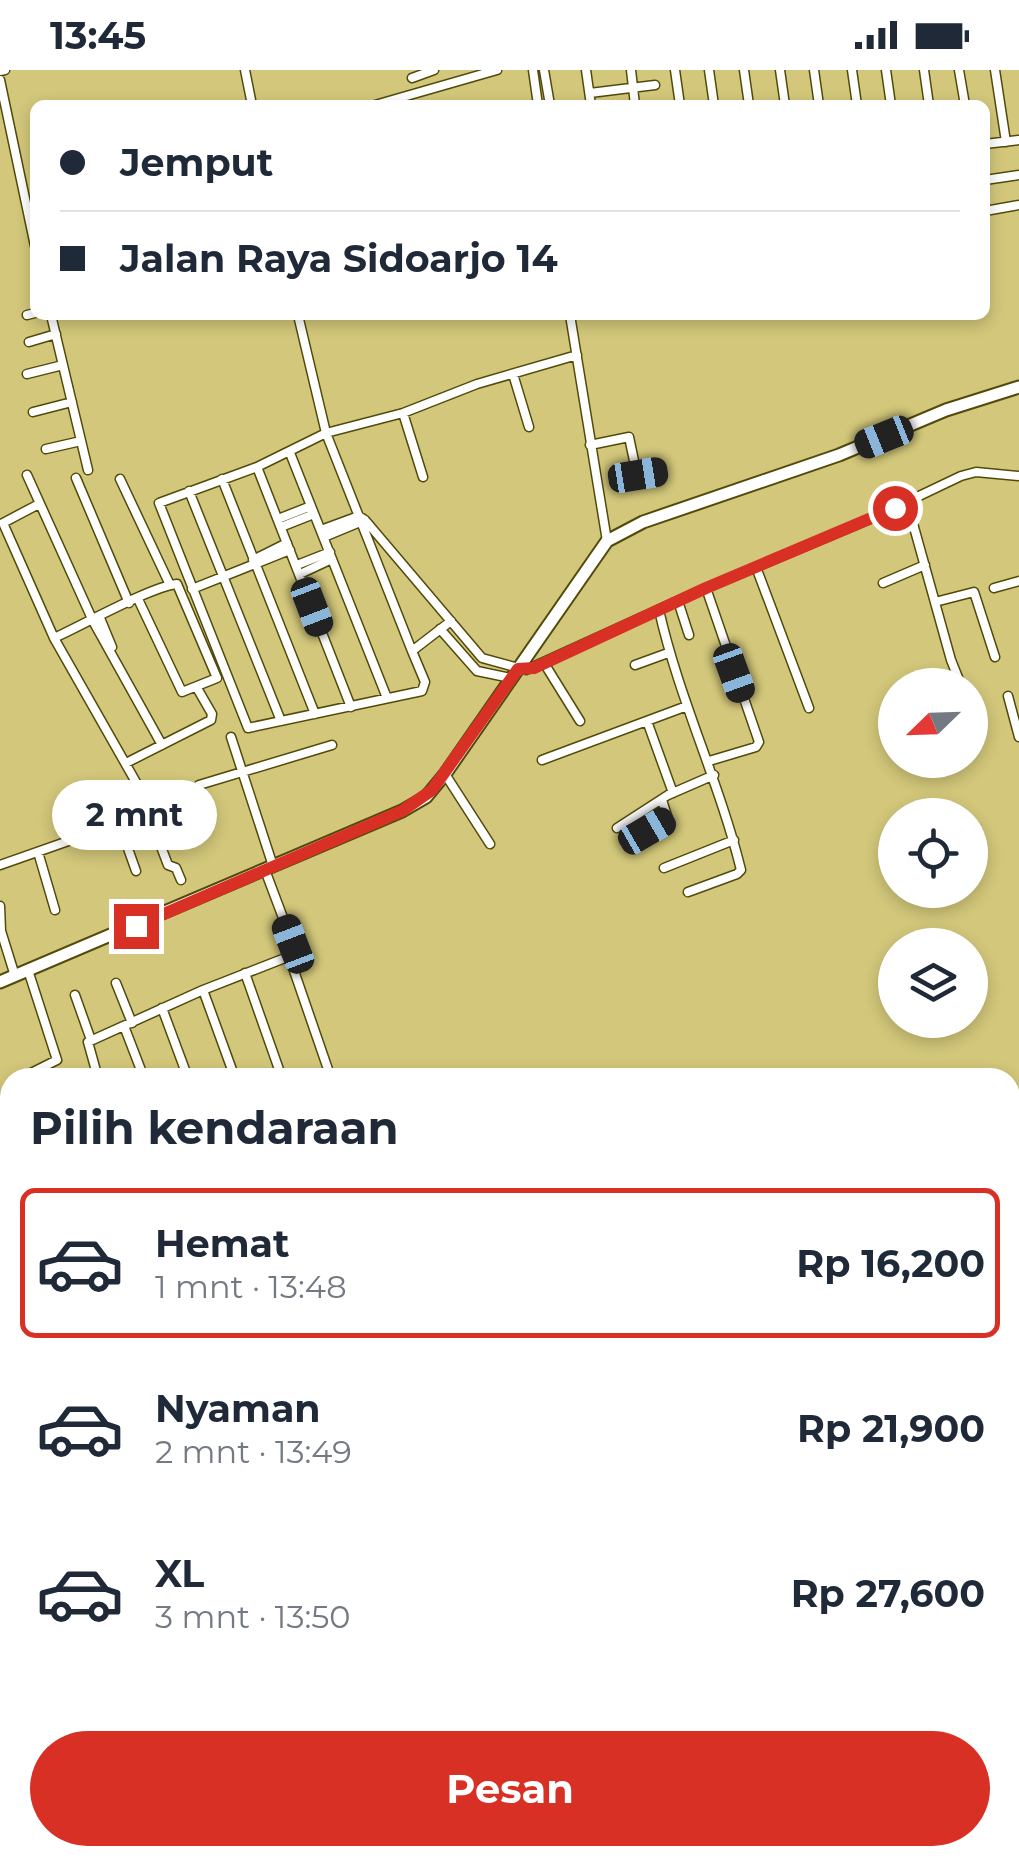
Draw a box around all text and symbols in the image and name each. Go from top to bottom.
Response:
text: 13:45 [50,12,146,59]
text: Jemput [120,139,273,186]
text: Jalan Raya Sidoarjo 14 [120,235,558,282]
car [851,412,917,462]
car [606,455,670,495]
route start [873,486,918,531]
car [287,574,337,640]
car [710,640,758,706]
north arrow [878,668,988,778]
map controls [878,668,988,1038]
callout: 2 mnt [54,781,218,851]
text: 2 mnt [86,795,183,834]
button: locate [878,798,988,908]
car [614,803,680,859]
route end [114,904,159,949]
car [268,911,318,977]
button: layers [878,928,988,1038]
text: Pilih kendaraan [30,1100,399,1155]
icon: car [35,1218,125,1308]
text: Hemat [155,1220,290,1267]
text: Rp 16,200 [796,1240,985,1287]
text: 1 mnt · 13:48 [155,1267,347,1306]
icon: car [35,1383,125,1473]
text: Nyaman [155,1385,321,1432]
text: Rp 21,900 [797,1405,985,1452]
text: 2 mnt · 13:49 [155,1432,352,1471]
icon: car [35,1548,125,1638]
text: XL [155,1550,204,1597]
text: Rp 27,600 [791,1570,985,1617]
text: 3 mnt · 13:50 [155,1597,351,1636]
button: Pesan [30,1731,990,1846]

